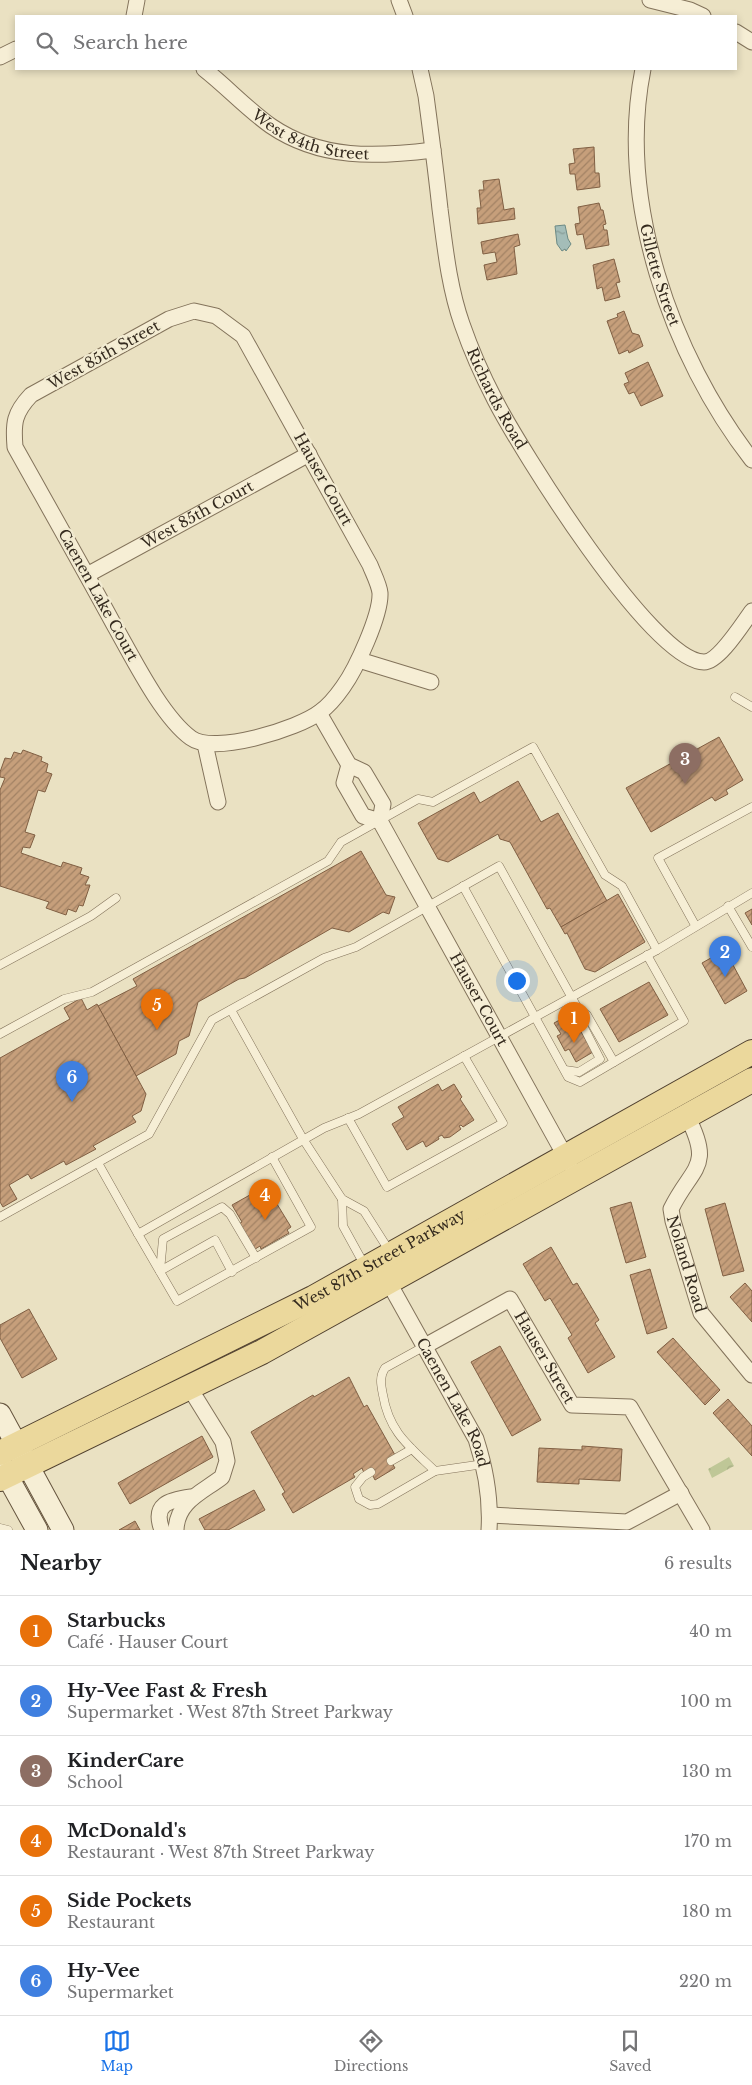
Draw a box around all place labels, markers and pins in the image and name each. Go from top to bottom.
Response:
pin: 3 [669,743,701,784]
pin: 2 [709,936,741,977]
pin: 5 [141,989,173,1030]
pin: 1 [558,1002,590,1043]
pin: 6 [56,1061,88,1102]
pin: 4 [249,1179,281,1220]

